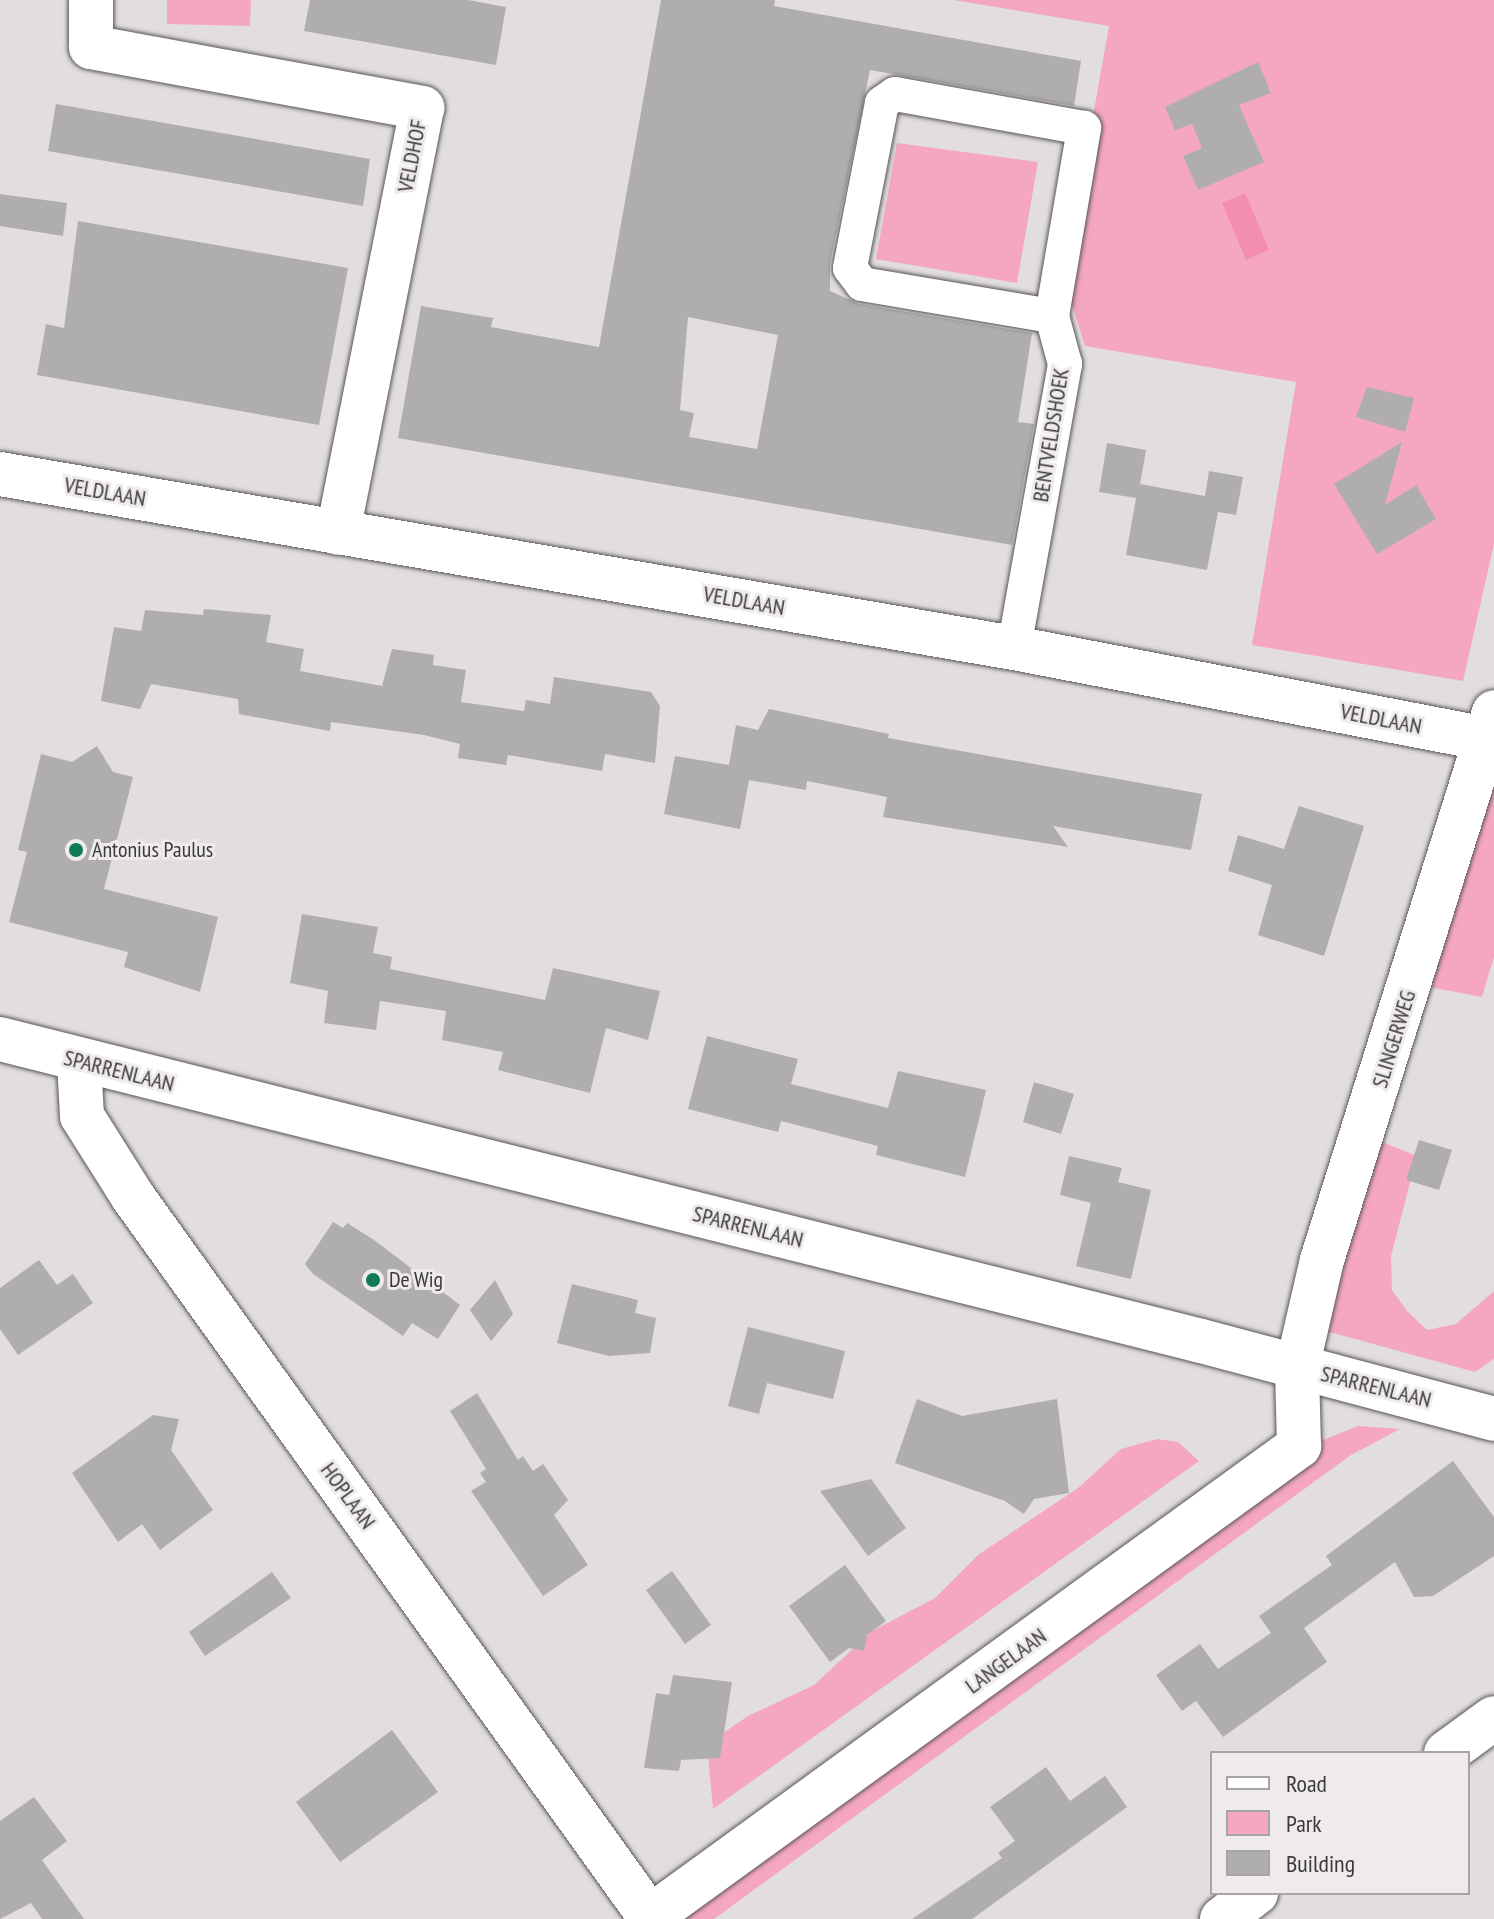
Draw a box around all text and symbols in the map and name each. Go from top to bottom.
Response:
street label: VELDHOF [392,118,432,194]
street label: BENTVELDSHOEK [1027,366,1075,504]
street label: VELDLAAN [62,472,148,512]
street label: VELDLAAN [701,581,787,621]
street label: VELDLAAN [1338,698,1424,740]
place label: Antonius Paulus [92,837,213,863]
marker: Antonius Paulus [67,841,85,859]
street label: SLINGERWEG [1367,987,1421,1091]
street label: SPARRENLAAN [61,1045,177,1097]
street label: SPARRENLAAN [690,1201,806,1253]
place label: De Wig [389,1267,443,1293]
marker: De Wig [364,1271,382,1289]
street label: SPARRENLAAN [1318,1361,1434,1413]
street label: HOPLAAN [315,1458,381,1534]
street label: LANGELAAN [960,1623,1052,1699]
legend [1210,1751,1470,1895]
text: Road [1286,1768,1327,1799]
text: Park [1286,1808,1322,1839]
text: Building [1286,1848,1355,1879]

